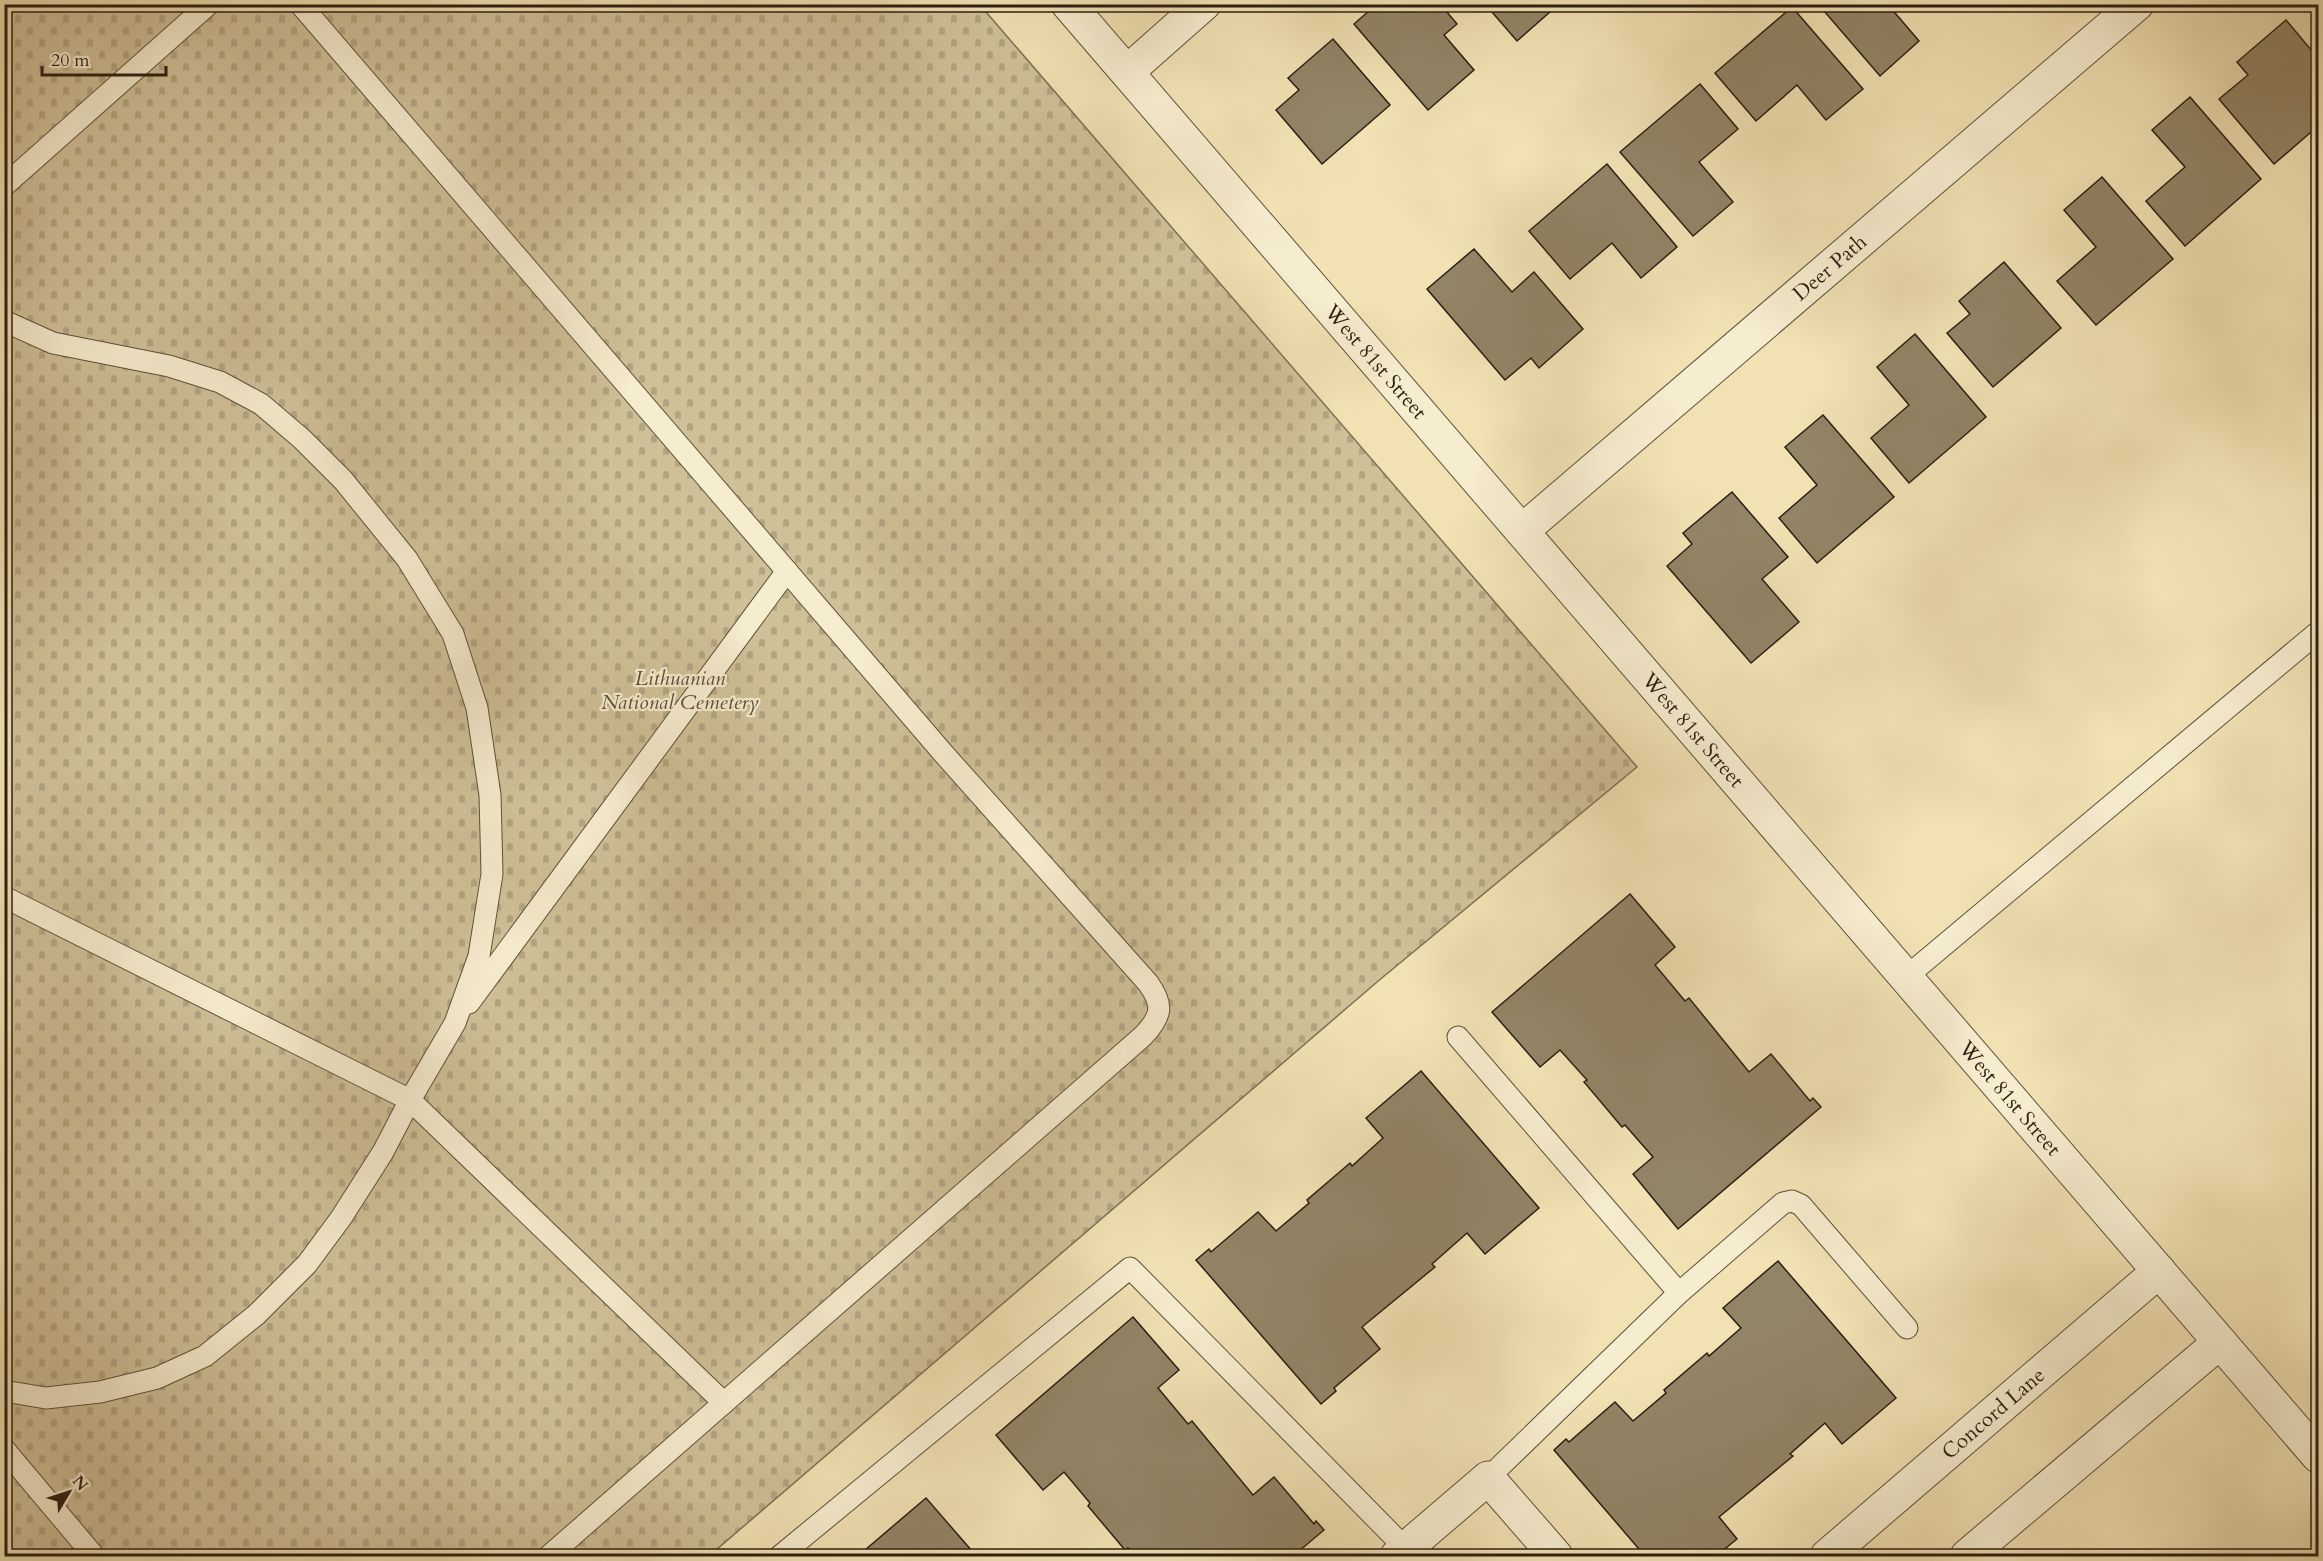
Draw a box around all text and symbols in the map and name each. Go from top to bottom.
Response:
scale bar [42,39,166,77]
text: 20 m [51,48,90,73]
street label: Deer Path [1787,228,1873,308]
street label: West 81st Street [1317,297,1434,426]
park label: Lithuanian National Cemetery [601,664,759,717]
street label: West 81st Street [1634,666,1751,794]
street label: West 81st Street [1951,1034,2068,1163]
street label: Concord Lane [1935,1361,2052,1466]
north arrow [39,1462,99,1522]
text: N [67,1471,93,1496]

